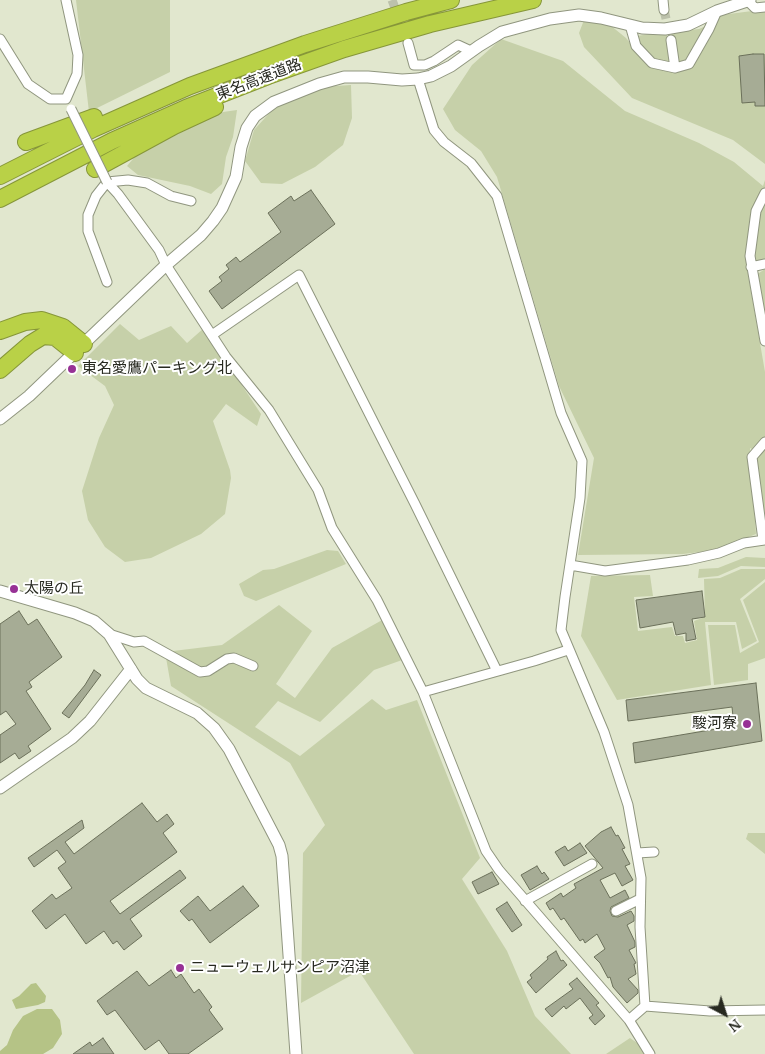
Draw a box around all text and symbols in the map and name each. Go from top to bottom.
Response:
street label: 東名高速道路 [214,55,304,105]
place label: 東名愛鷹パーキング北 [82,360,232,378]
marker: 東名愛鷹パーキング北 [66,363,78,375]
place label: 太陽の丘 [24,580,84,598]
marker: 太陽の丘 [8,583,20,595]
place label: 駿河寮 [692,715,737,733]
marker: 駿河寮 [741,718,753,730]
place label: ニューウェルサンピア沼津 [190,959,370,977]
marker: ニューウェルサンピア沼津 [174,962,186,974]
north arrow [700,989,750,1039]
text: N [725,1015,745,1037]

